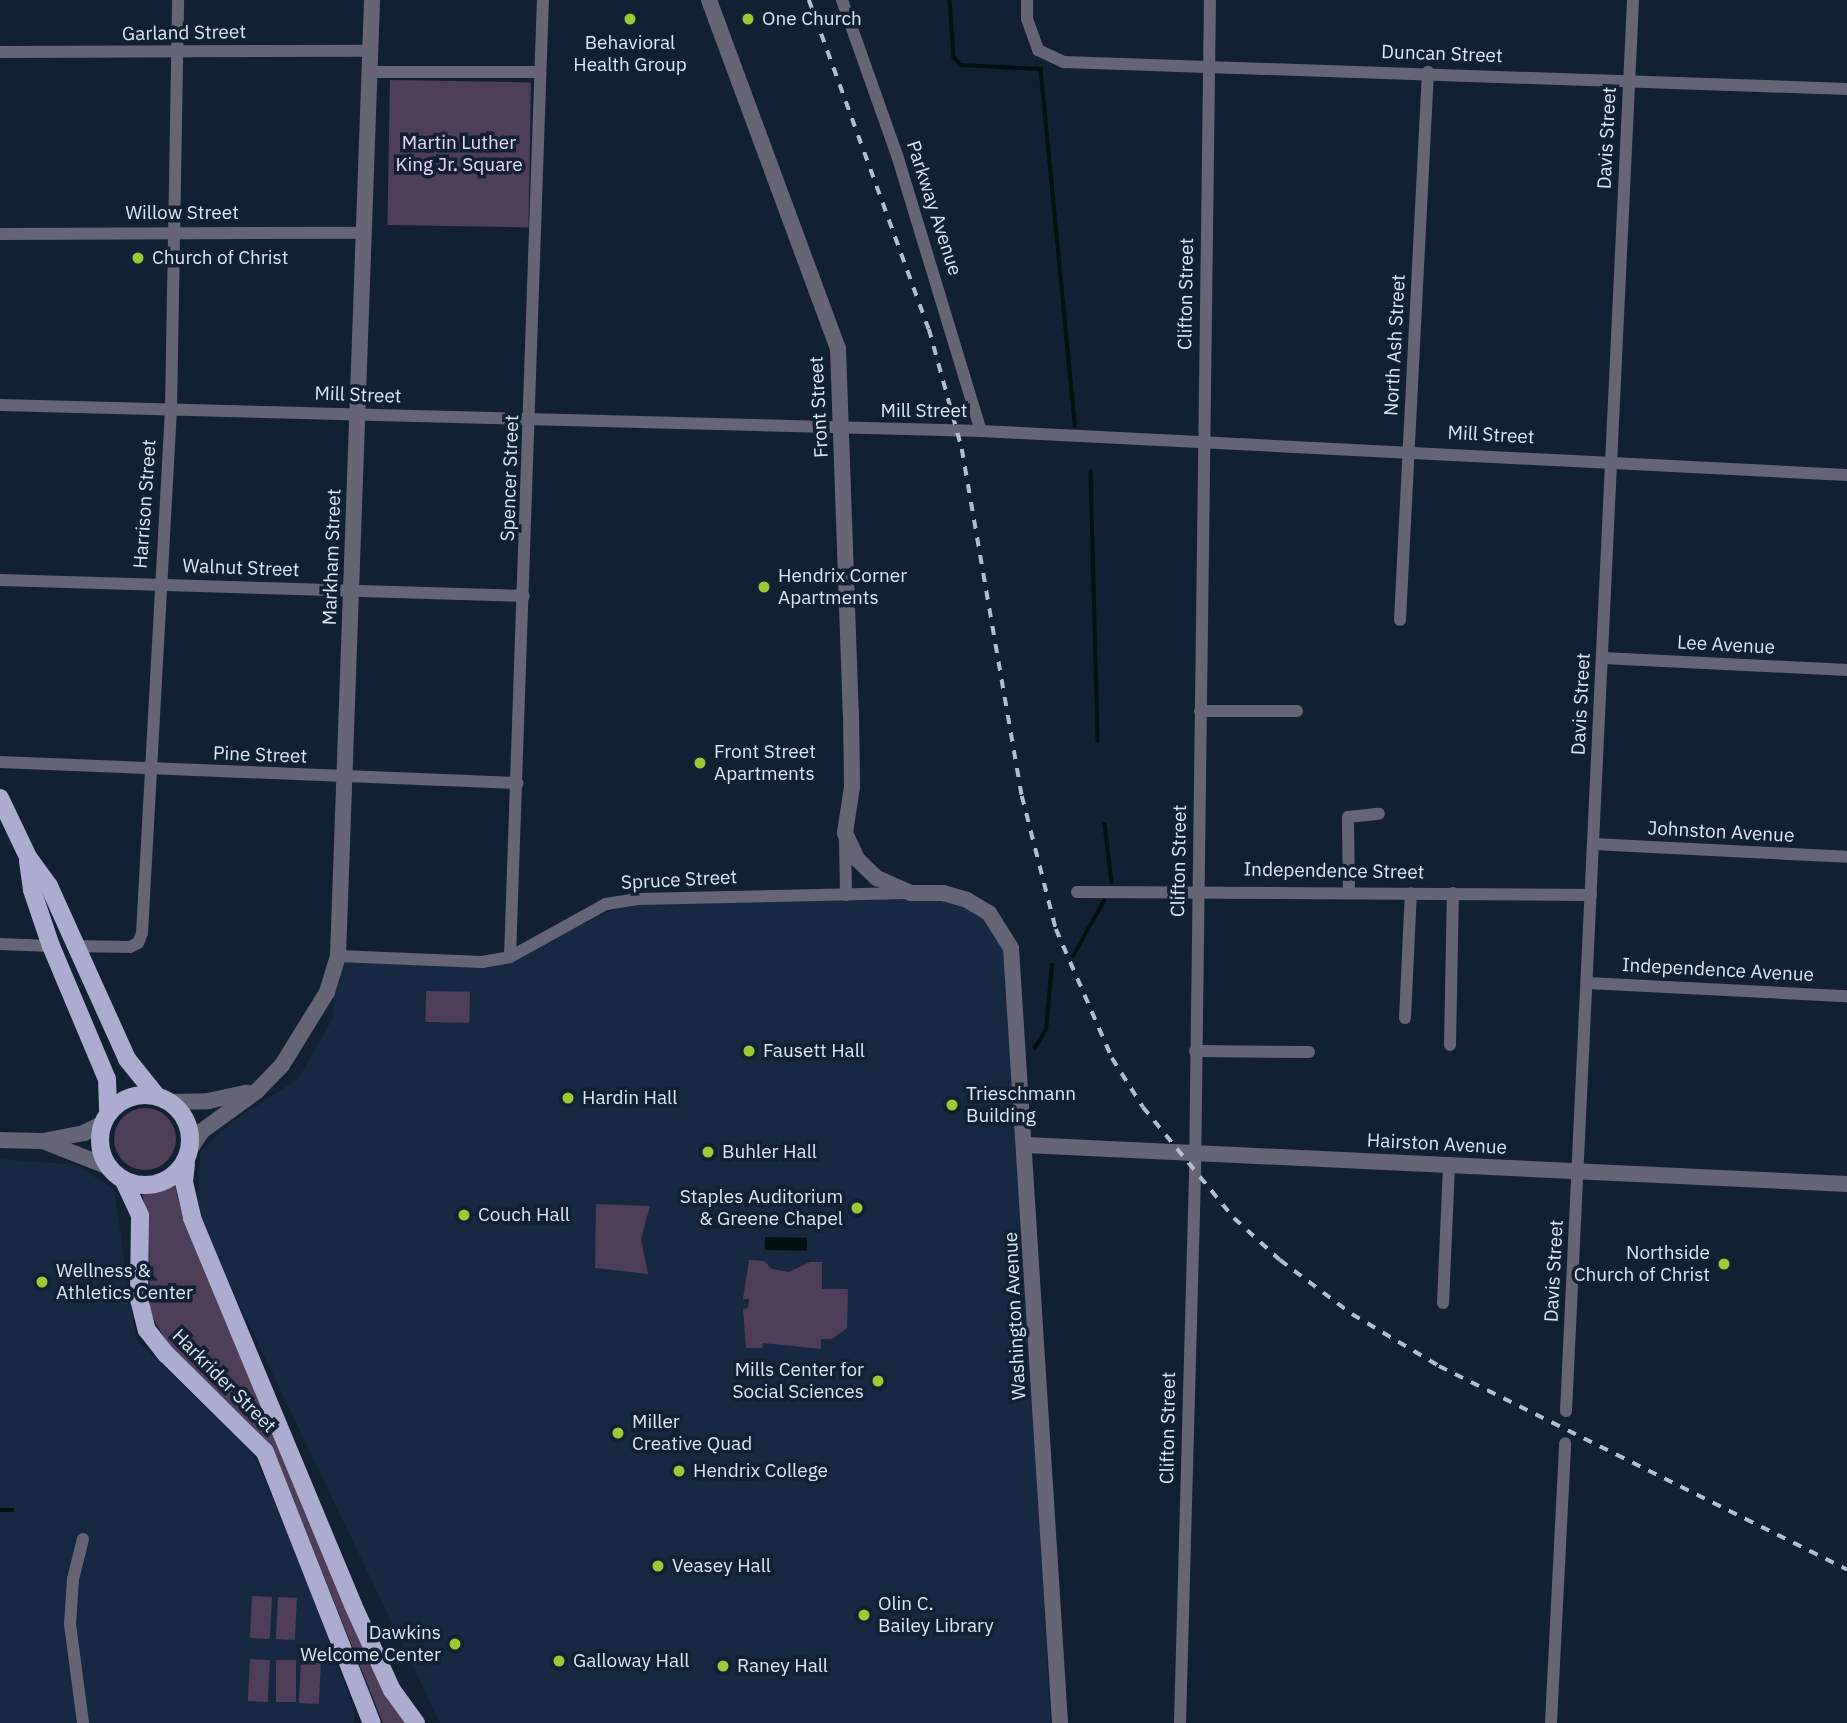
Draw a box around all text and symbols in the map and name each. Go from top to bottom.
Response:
place label: One Church [762,8,862,30]
marker: Behavioral Health Group [620,9,640,29]
marker: One Church [740,11,756,27]
street label: Garland Street [122,21,246,45]
place label: Behavioral Health Group [573,32,687,76]
street label: Duncan Street [1381,40,1503,68]
street label: Davis Street [1593,86,1621,190]
park label: Martin Luther King Jr. Square [395,132,523,176]
street label: Parkway Avenue [901,138,967,278]
street label: Willow Street [125,202,239,224]
street label: Clifton Street [1174,238,1198,350]
place label: Church of Christ [152,247,288,269]
marker: Church of Christ [130,250,146,266]
street label: North Ash Street [1380,274,1410,416]
street label: Front Street [805,356,833,458]
street label: Mill Street [314,382,402,408]
street label: Mill Street [880,400,968,422]
street label: Spencer Street [496,414,524,542]
street label: Mill Street [1447,421,1535,449]
street label: Harrison Street [129,439,161,569]
street label: Markham Street [318,488,346,626]
street label: Walnut Street [182,555,300,581]
place label: Hendrix Corner Apartments [778,565,907,609]
marker: Hendrix Corner Apartments [756,579,772,595]
street label: Lee Avenue [1676,631,1776,659]
street label: Davis Street [1567,652,1595,756]
place label: Front Street Apartments [714,741,816,785]
street label: Pine Street [213,742,307,768]
marker: Front Street Apartments [692,755,708,771]
street label: Clifton Street [1167,805,1191,917]
street label: Johnston Avenue [1647,817,1795,847]
street label: Independence Street [1243,858,1425,884]
street label: Spruce Street [620,866,738,894]
street label: Independence Avenue [1621,954,1815,986]
place label: Fausett Hall [763,1040,865,1062]
marker: Fausett Hall [741,1043,757,1059]
place label: Trieschmann Building [966,1083,1076,1127]
place label: Hardin Hall [582,1087,677,1109]
marker: Hardin Hall [560,1090,576,1106]
marker: Trieschmann Building [944,1097,960,1113]
street label: Hairston Avenue [1366,1129,1508,1159]
place label: Buhler Hall [722,1141,817,1163]
marker: Buhler Hall [700,1144,716,1160]
place label: Staples Auditorium & Greene Chapel [680,1186,843,1230]
marker: Staples Auditorium & Greene Chapel [849,1200,865,1216]
place label: Couch Hall [478,1204,570,1226]
marker: Couch Hall [456,1207,472,1223]
street label: Davis Street [1540,1219,1568,1323]
street label: Washington Avenue [999,1231,1031,1401]
place label: Northside Church of Christ [1574,1242,1710,1286]
marker: Northside Church of Christ [1716,1256,1732,1272]
place label: Wellness & Athletics Center [56,1260,193,1304]
marker: Wellness & Athletics Center [34,1274,50,1290]
street label: Harkrider Street [167,1324,281,1438]
place label: Mills Center for Social Sciences [733,1359,864,1403]
street label: Clifton Street [1156,1372,1180,1484]
marker: Mills Center for Social Sciences [870,1373,886,1389]
place label: Miller Creative Quad [632,1411,752,1455]
marker: Miller Creative Quad [610,1425,626,1441]
place label: Hendrix College [693,1460,828,1482]
marker: Hendrix College [671,1463,687,1479]
place label: Veasey Hall [672,1555,771,1577]
marker: Veasey Hall [650,1558,666,1574]
place label: Olin C. Bailey Library [878,1593,994,1637]
marker: Olin C. Bailey Library [856,1607,872,1623]
place label: Dawkins Welcome Center [300,1622,441,1666]
marker: Dawkins Welcome Center [447,1636,463,1652]
place label: Galloway Hall [573,1650,689,1672]
marker: Galloway Hall [551,1653,567,1669]
place label: Raney Hall [737,1655,828,1677]
marker: Raney Hall [715,1658,731,1674]

